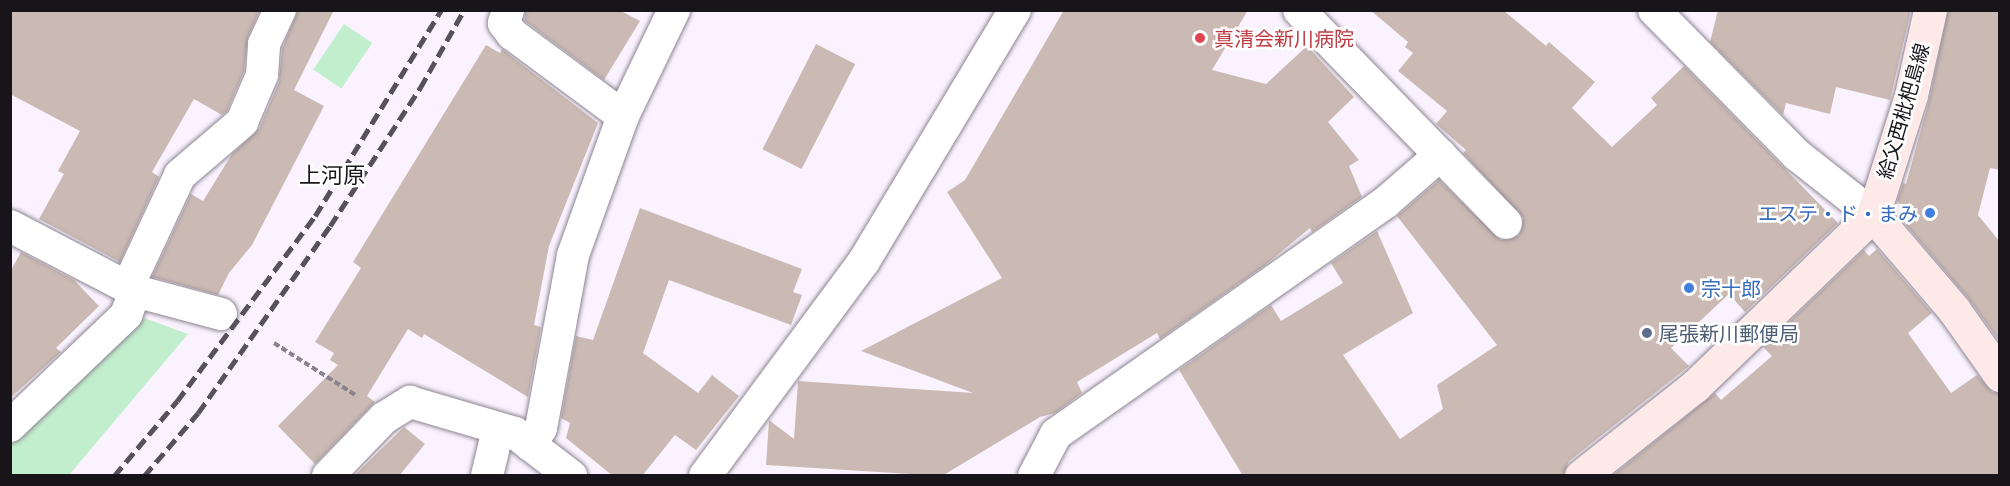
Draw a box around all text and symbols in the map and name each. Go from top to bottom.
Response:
place label: 真清会新川病院 [1214,26,1354,50]
marker: 真清会新川病院 [1191,29,1209,47]
street label: 給父西枇杷島線 [1872,40,1934,182]
district label: 上河原 [299,162,365,188]
place label: エステ・ド・まみ [1758,201,1918,225]
marker: エステ・ド・まみ [1923,206,1937,220]
place label: 宗十郎 [1701,276,1761,300]
marker: 宗十郎 [1682,281,1696,295]
place label: 尾張新川郵便局 [1659,321,1799,345]
marker: 尾張新川郵便局 [1640,326,1654,340]

